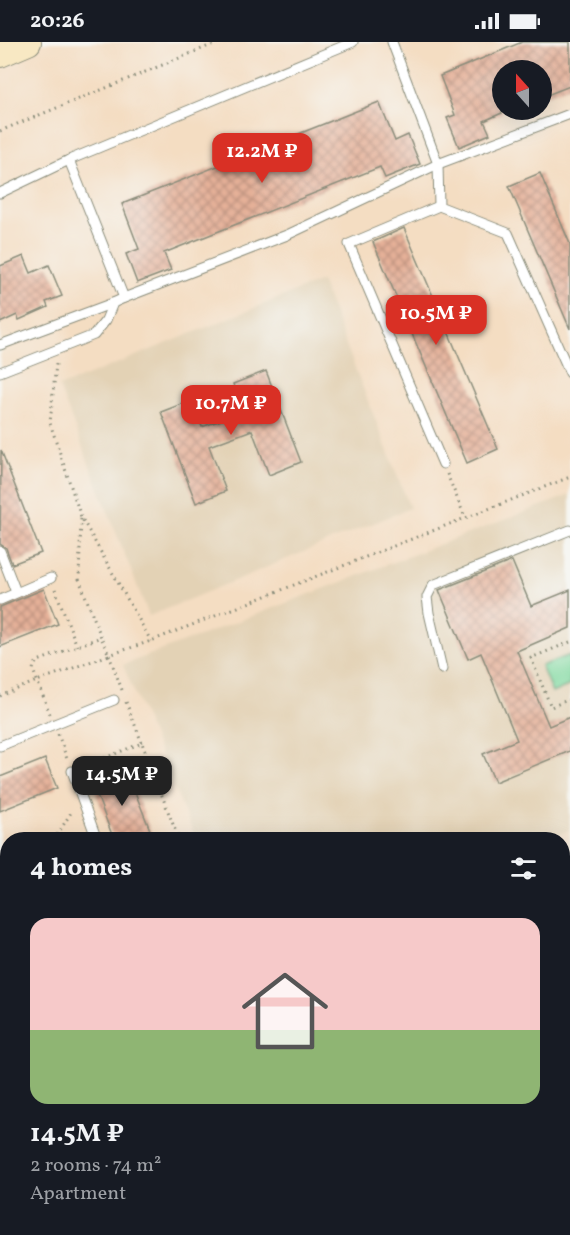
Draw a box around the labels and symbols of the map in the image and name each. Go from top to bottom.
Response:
north arrow [492,60,552,120]
pin: 12.2M ₽ [207,133,317,184]
pin: 10.5M ₽ [381,295,491,346]
pin: 10.7M ₽ [176,385,286,436]
pin: 14.5M ₽ [67,756,177,807]

